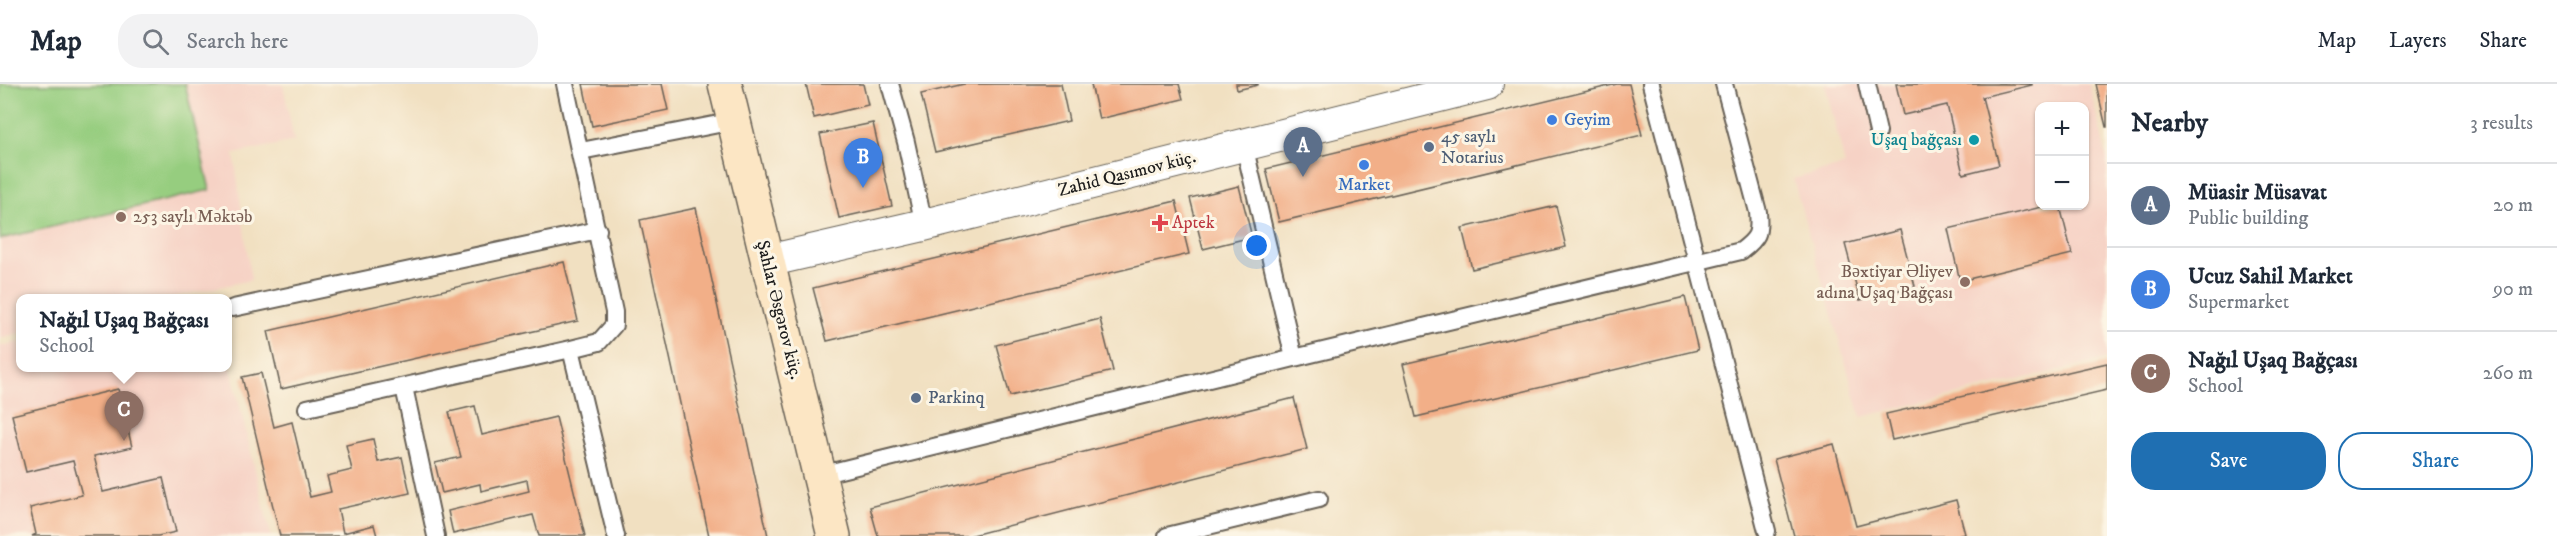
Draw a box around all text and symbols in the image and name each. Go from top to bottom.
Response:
search box [118,14,538,68]
text: Map [30,24,82,59]
icon: search [139,25,172,58]
text: Search here [187,28,288,55]
text: Map [2317,28,2356,54]
text: Layers [2389,28,2447,54]
text: Share [2480,28,2527,54]
map controls [2035,102,2089,210]
button: + [2035,102,2089,156]
text: Nearby [2131,107,2208,140]
place label: Geyim [1564,109,1611,131]
text: 3 results [2470,111,2533,136]
marker: Geyim [1545,113,1559,127]
place label: 45 saylı Notarius [1441,126,1504,169]
pin: A [1284,128,1322,177]
place label: Uşaq bağçası [1871,129,1962,151]
marker: Uşaq bağçası [1967,133,1981,147]
pin: B [844,138,882,188]
marker: 45 saylı Notarius [1422,140,1436,154]
street label: Zahid Qasımov küç. [1056,146,1198,202]
button: − [2035,156,2089,210]
marker: Market [1357,158,1371,172]
place label: Market [1338,174,1391,196]
text: Müasir Müsavat [2188,179,2327,206]
text: A [2144,193,2157,218]
text: 20 m [2493,193,2533,218]
place label: 253 saylı Məktəb [133,206,252,228]
text: Public building [2188,206,2308,231]
marker: 253 saylı Məktəb [114,210,128,224]
place label: Aptek [1172,212,1215,234]
marker: Aptek [1153,216,1167,230]
your location [1242,231,1271,260]
street label: Şahlar Əsgərov küç. [751,238,807,382]
place label: Bəxtiyar Əliyev adına Uşaq Bağçası [1817,261,1953,304]
text: Ucuz Sahil Market [2188,263,2353,290]
marker: Bəxtiyar Əliyev adına Uşaq Bağçası [1958,275,1972,289]
text: B [2144,277,2157,302]
text: 90 m [2493,277,2533,302]
text: Supermarket [2188,290,2289,315]
popup [16,294,232,372]
text: Nağıl Uşaq Bağçası [39,307,209,334]
text: School [39,334,94,359]
text: Nağıl Uşaq Bağçası [2188,347,2358,374]
text: C [2144,361,2157,386]
text: 260 m [2483,361,2533,386]
text: School [2188,374,2243,399]
place label: Parkinq [928,387,986,409]
marker: Parkinq [909,391,923,405]
pin: C [104,392,144,441]
button: Save [2131,432,2326,490]
button: Share [2338,432,2533,490]

